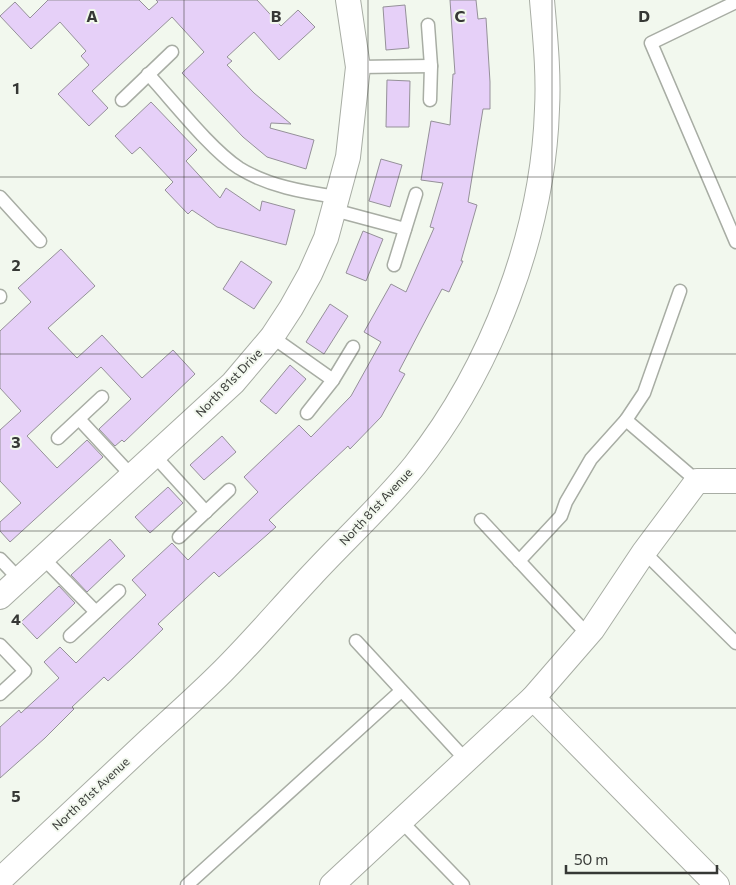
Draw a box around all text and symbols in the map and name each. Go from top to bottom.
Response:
text: A [86,6,98,25]
text: B [271,6,282,25]
text: C [455,6,466,25]
text: D [638,6,650,25]
text: 1 [12,78,20,97]
text: 2 [11,255,21,274]
street label: North 81st Drive [192,345,264,419]
text: 3 [11,432,21,451]
street label: North 81st Avenue [336,465,415,548]
text: 4 [11,609,21,628]
street label: North 81st Avenue [49,754,132,833]
text: 5 [11,786,21,805]
scale bar [566,842,717,874]
text: 50 m [574,850,608,868]

